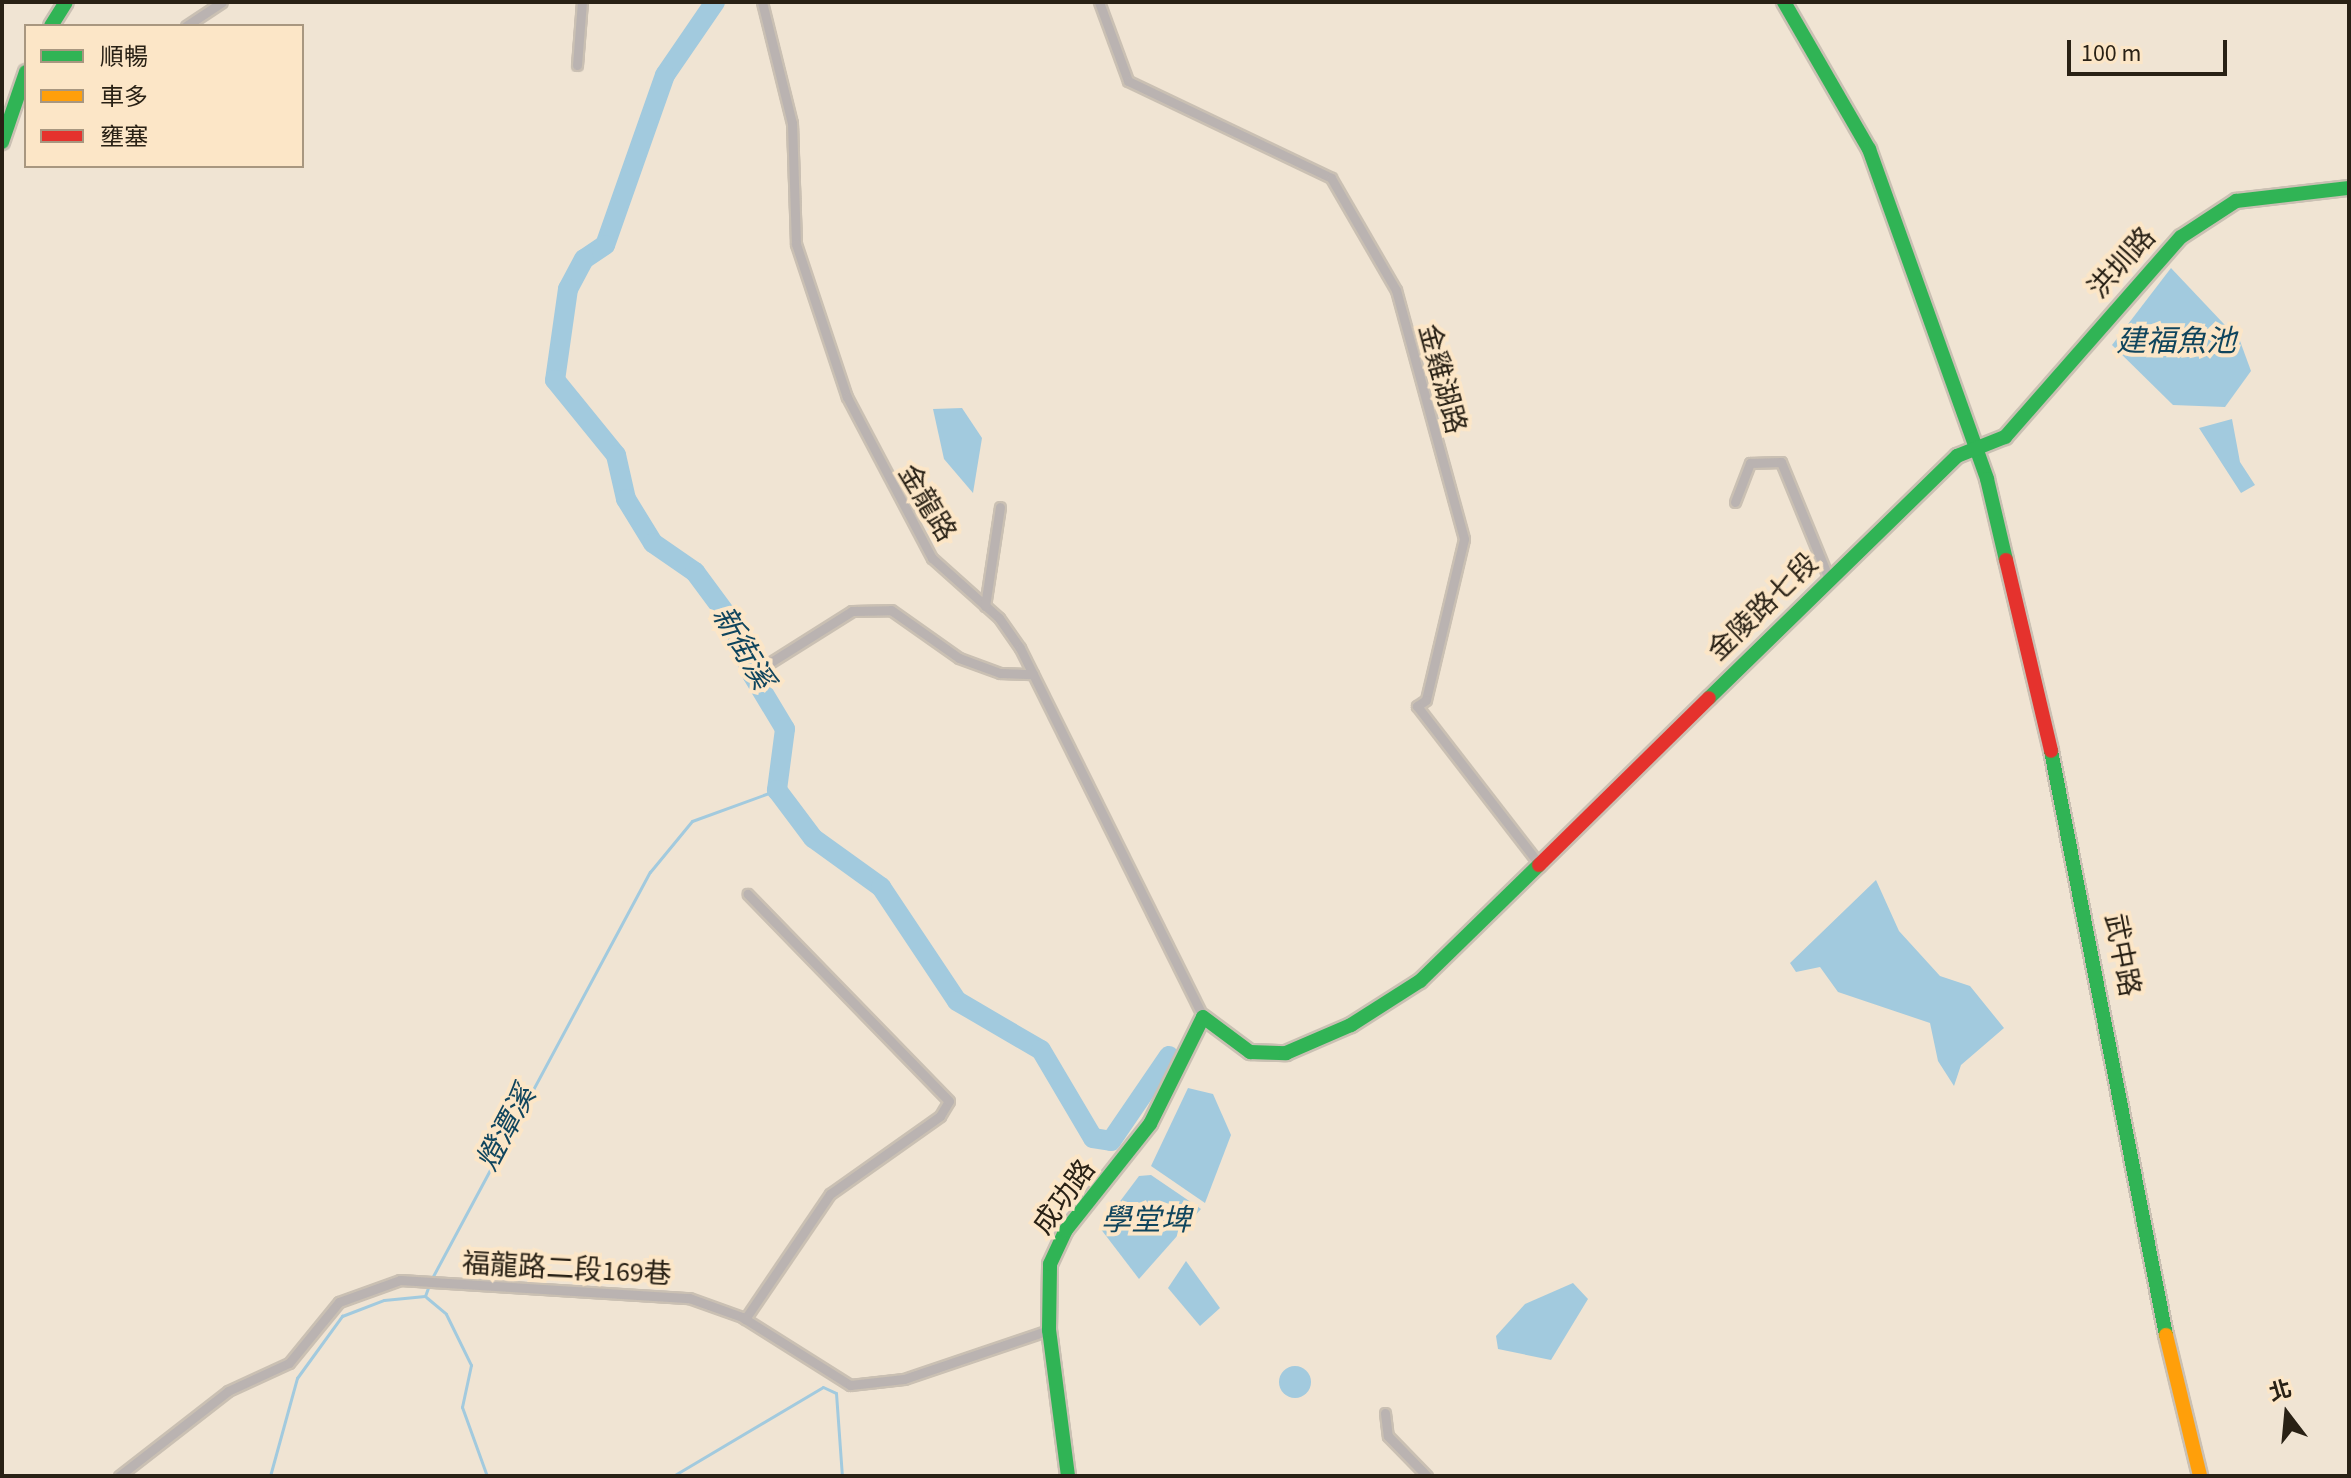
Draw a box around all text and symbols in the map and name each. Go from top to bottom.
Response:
legend [24,24,304,168]
scale bar [2071,24,2231,74]
text: 100 m [2081,36,2141,71]
text: 順暢 [100,40,148,75]
text: 車多 [100,80,148,115]
text: 壅塞 [100,120,148,155]
street label: 洪圳路 [2081,221,2163,305]
street label: 金雞湖路 [1411,321,1473,437]
water label: 建福魚池 [2116,324,2236,360]
street label: 金龍路 [891,458,963,548]
street label: 金陵路七段 [1701,546,1825,668]
water label: 新街溪 [704,600,780,696]
street label: 武中路 [2097,911,2147,999]
water label: 燈潭溪 [470,1081,544,1177]
street label: 成功路 [1026,1153,1102,1241]
water label: 學堂埤 [1101,1203,1191,1239]
street label: 福龍路二段169巷 [461,1247,673,1291]
text: 北 [2265,1373,2295,1409]
north arrow [2247,1374,2327,1454]

